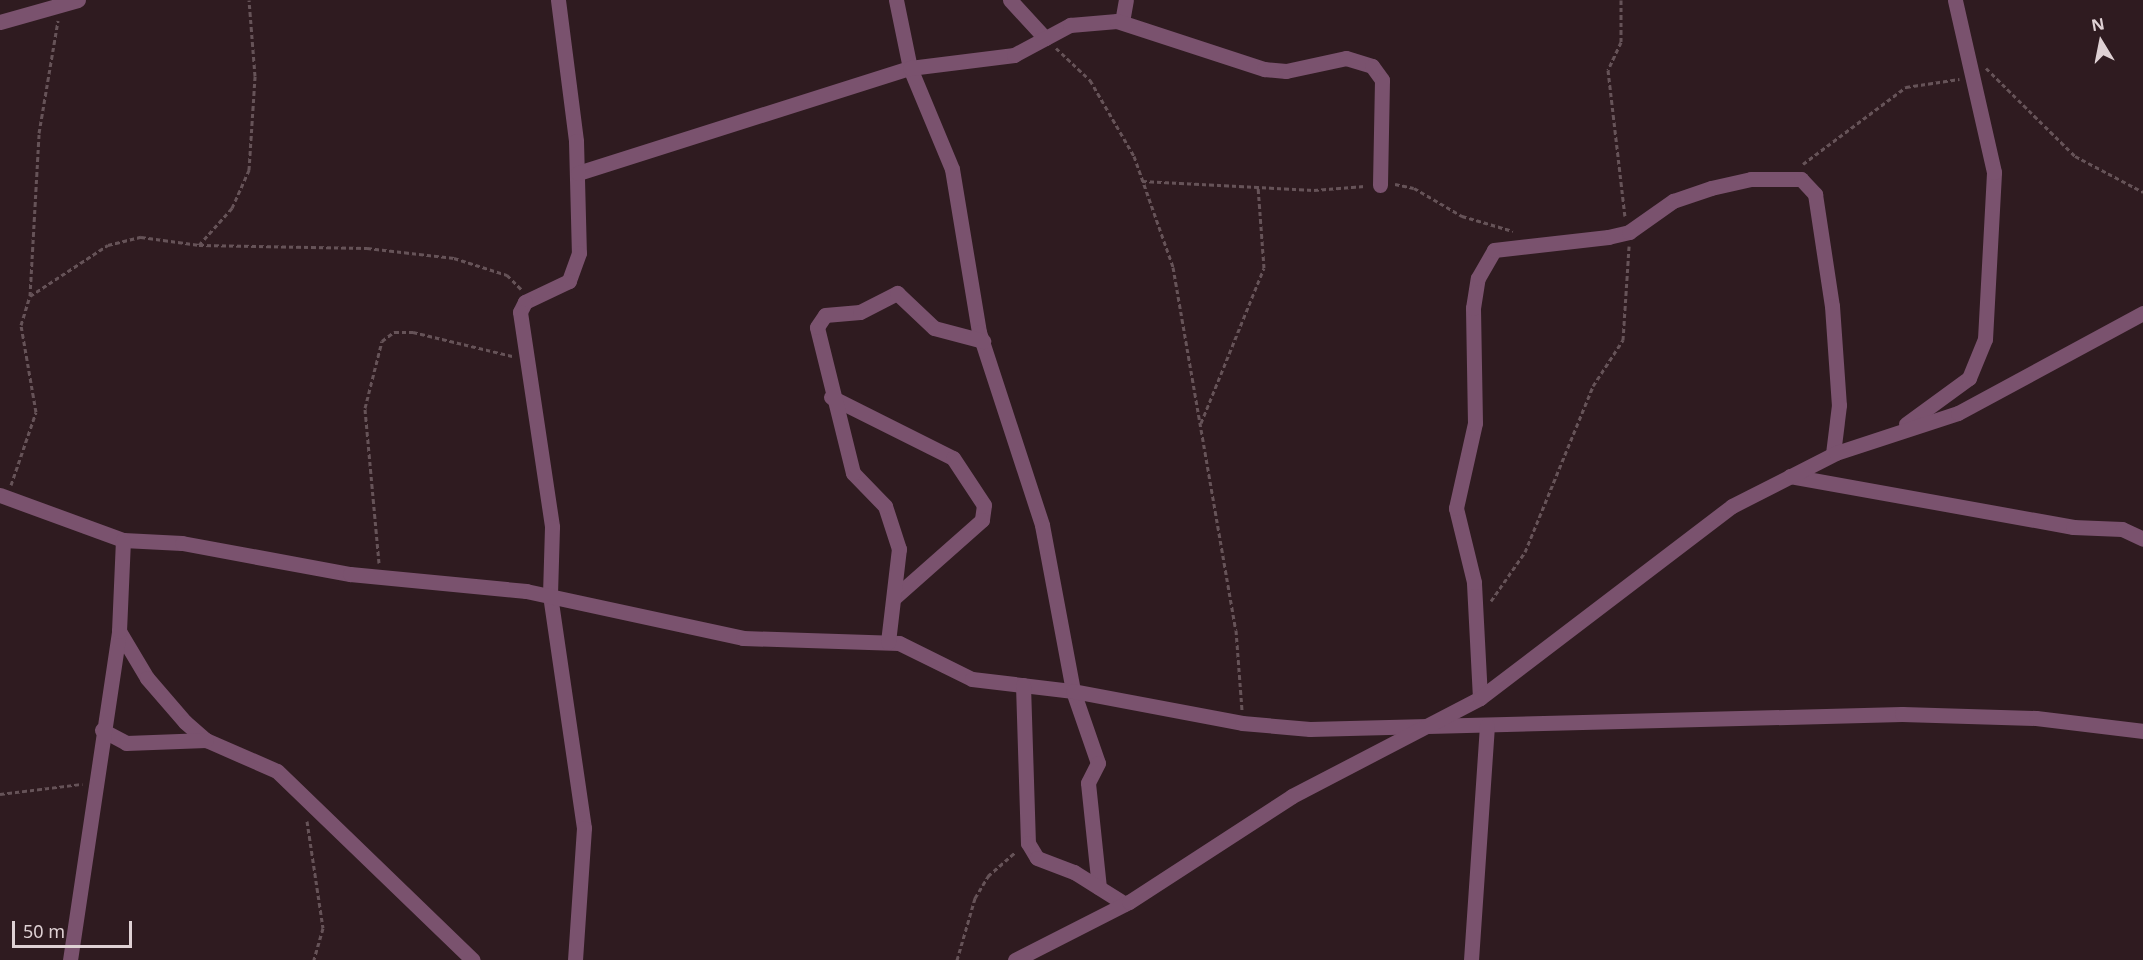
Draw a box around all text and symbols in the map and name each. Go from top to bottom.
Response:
north arrow [2071,12,2131,72]
text: N [2090,12,2106,36]
scale bar [15,909,135,947]
text: 50 m [23,919,65,943]

